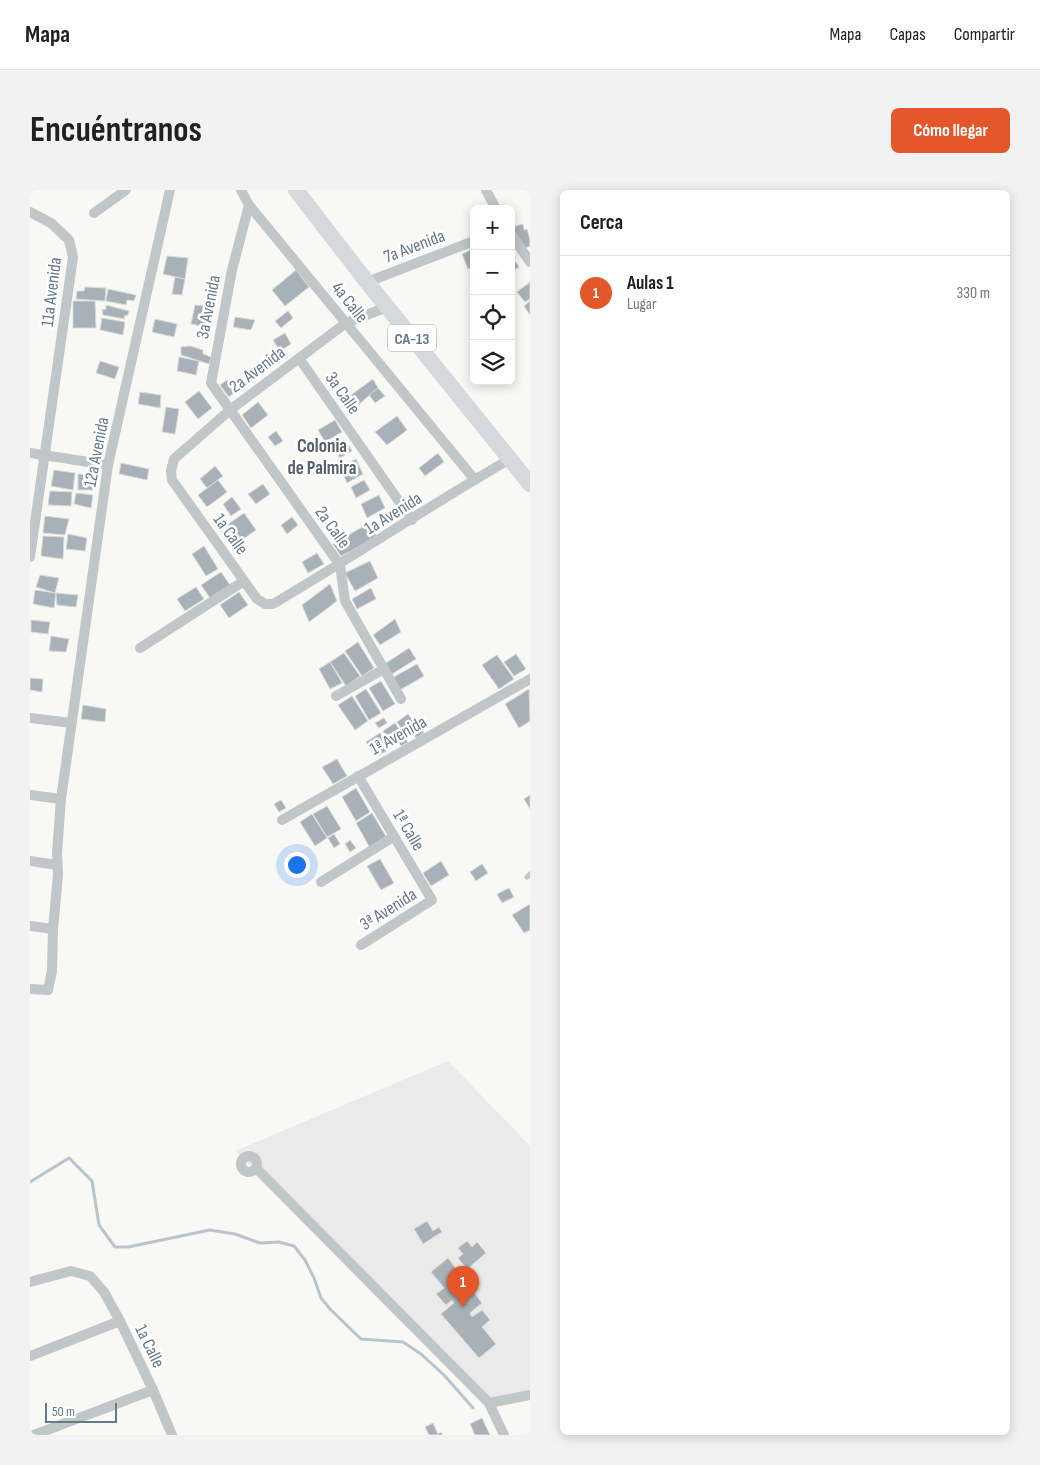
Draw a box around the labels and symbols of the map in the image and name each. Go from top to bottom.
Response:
street label: 7a Avenida [381,225,448,268]
street label: 11a Avenida [37,256,66,328]
street label: 3a Avenida [192,273,225,341]
street label: 4a Calle [327,278,372,327]
road number: CA-13 [388,324,436,352]
street label: 2a Avenida [225,342,289,397]
street label: 3a Calle [321,368,365,418]
street label: 12a Avenida [79,415,114,489]
district label: Colonia de Palmira [287,435,357,480]
street label: 1a Avenida [361,488,426,539]
street label: 2a Calle [310,502,355,552]
street label: 1a Calle [209,510,252,559]
street label: 1ª Avenida [366,711,430,760]
street label: 1ª Calle [388,806,429,854]
your location [284,852,310,878]
street label: 3ª Avenida [356,884,421,935]
pin: 1 [447,1266,479,1307]
street label: 1a Calle [130,1321,169,1371]
scale bar [45,1400,118,1423]

